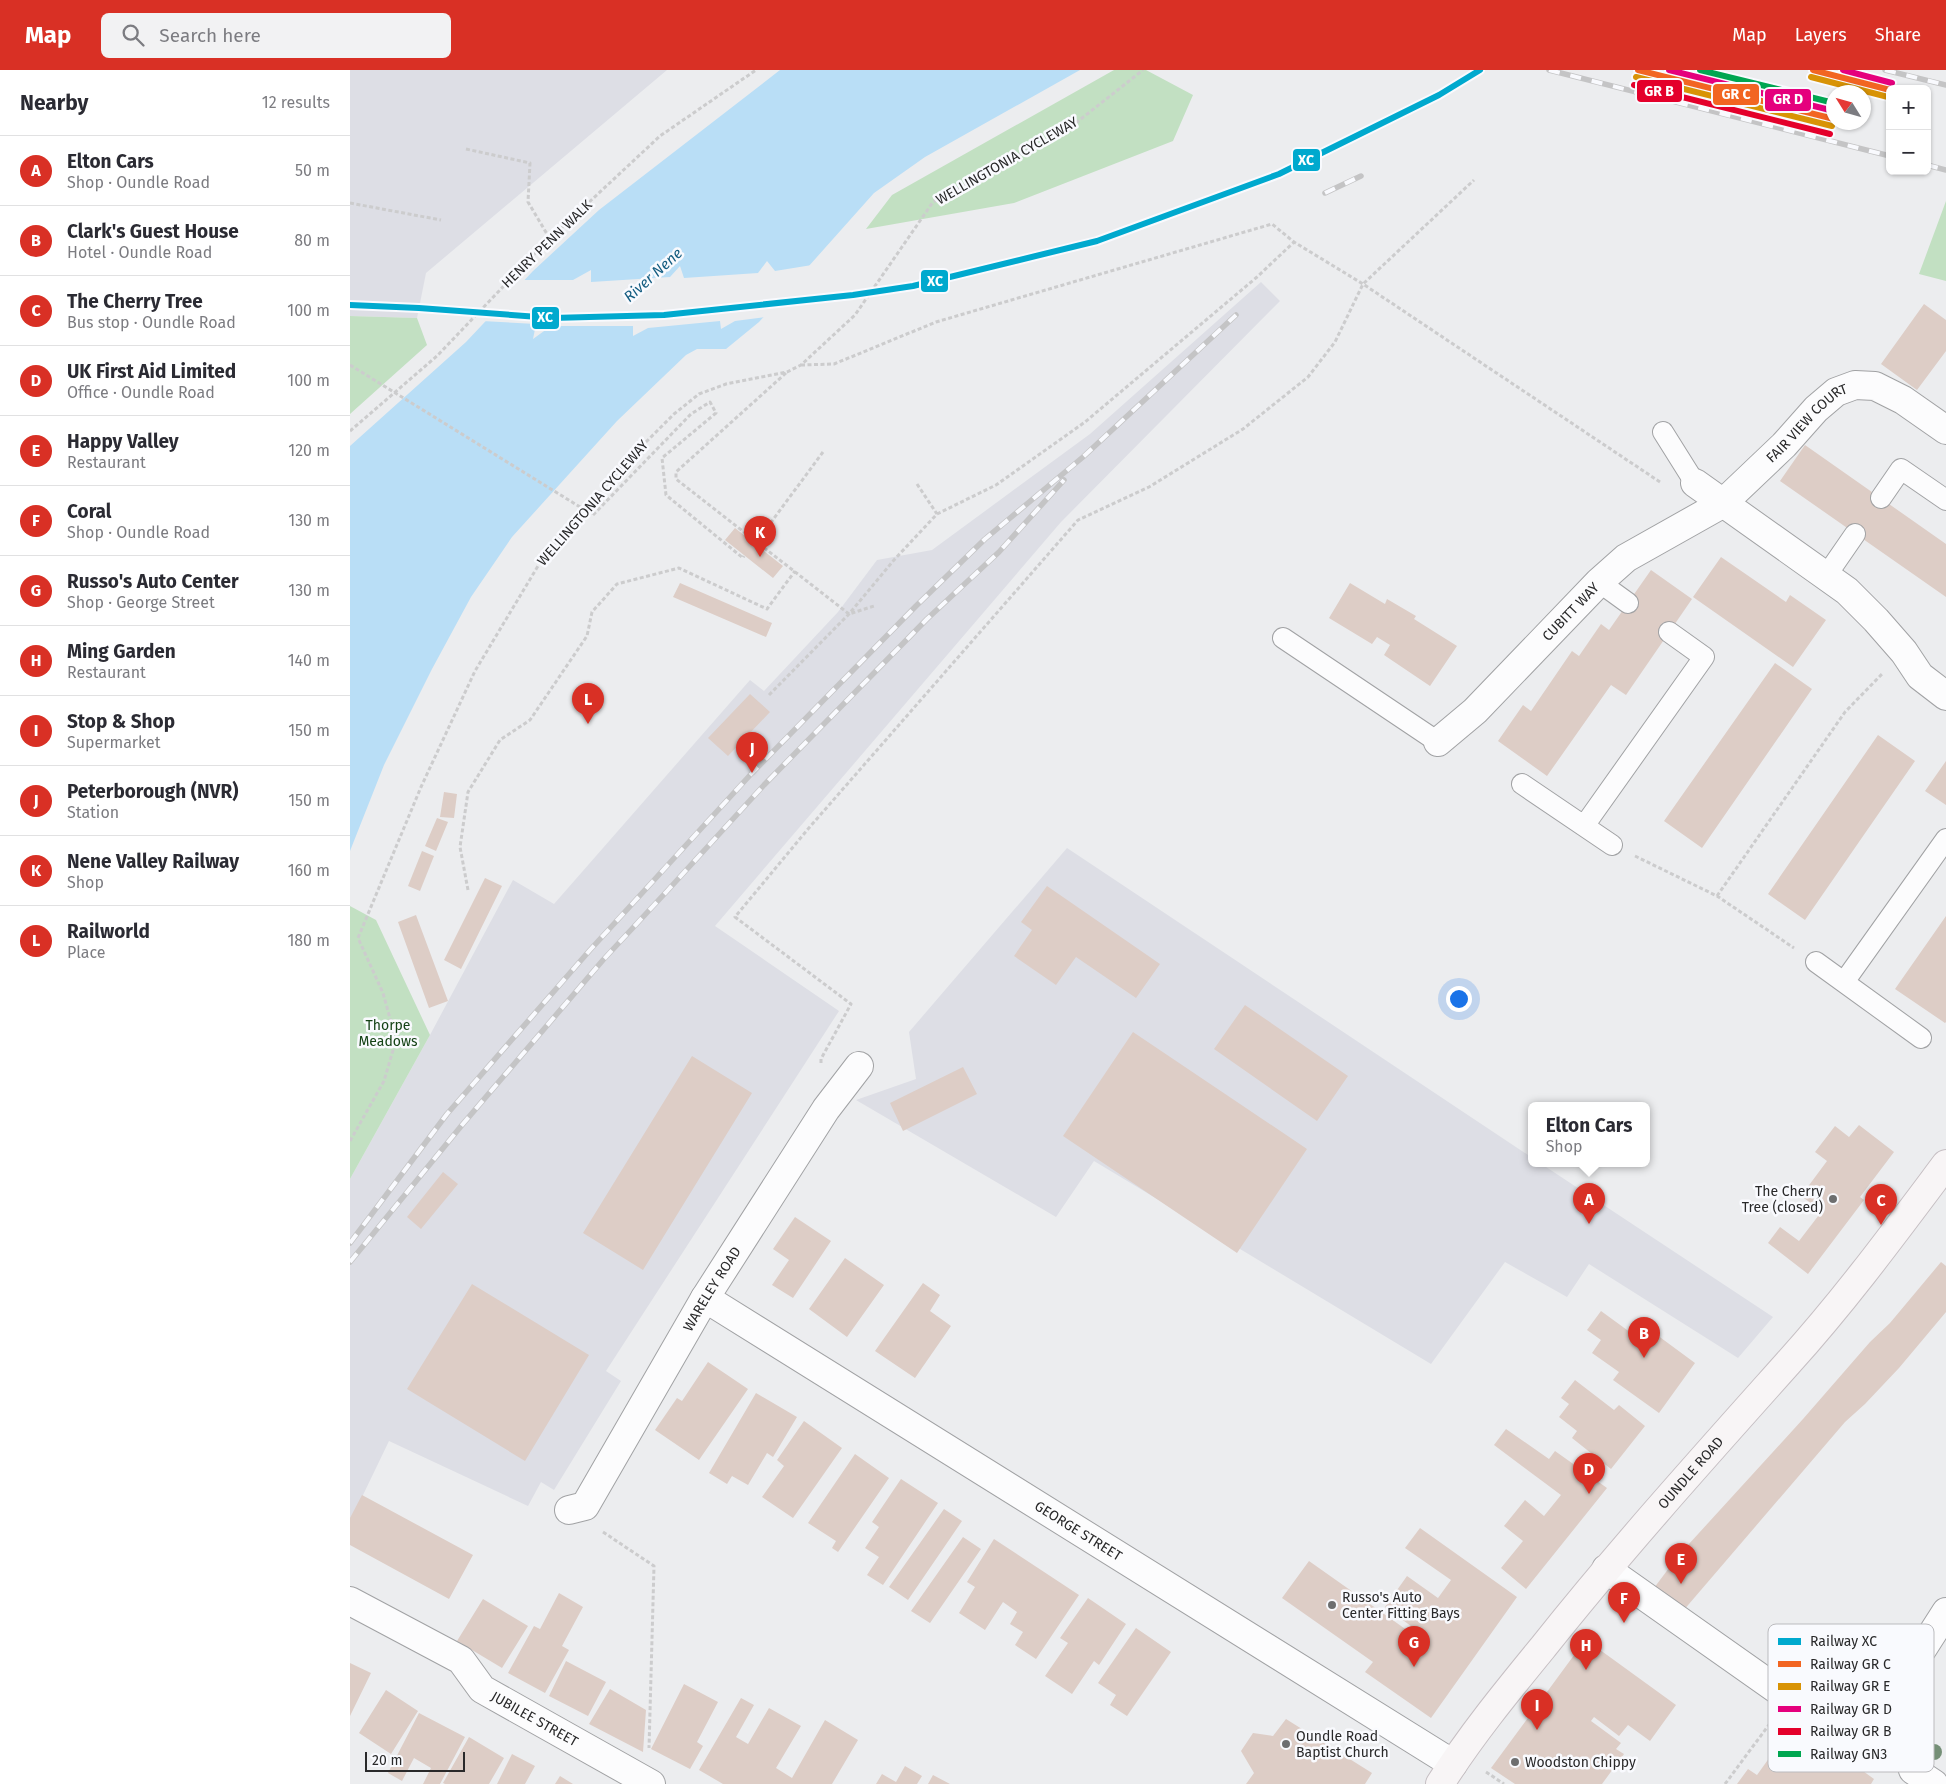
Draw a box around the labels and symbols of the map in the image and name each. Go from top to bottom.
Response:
line badge: GR B [1636,79,1683,103]
text: GR B [1644,83,1674,100]
line badge: GR C [1712,83,1760,106]
north arrow [1826,85,1871,130]
text: GR C [1721,86,1751,103]
line badge: GR D [1764,88,1812,112]
text: GR D [1773,91,1803,108]
street label: WELLINGTONIA CYCLEWAY [933,113,1081,209]
line badge: XC [1292,148,1321,172]
text: XC [1297,152,1314,169]
street label: HENRY PENN WALK [498,196,596,292]
water label: River Nene [620,244,686,306]
line badge: XC [920,269,949,293]
text: XC [926,273,943,290]
line badge: XC [531,306,560,330]
text: XC [536,309,553,326]
street label: FAIR VIEW COURT [1762,380,1850,466]
street label: WELLINGTONIA CYCLEWAY [534,436,652,569]
pin: K [744,516,776,557]
street label: CUBITT WAY [1539,579,1603,644]
pin: L [572,683,604,724]
pin: J [736,732,768,773]
your location [1446,986,1472,1012]
park label: Thorpe Meadows [358,1017,418,1050]
pin: A [1573,1183,1605,1224]
place label: The Cherry Tree (closed) [1742,1183,1823,1216]
pin: C [1865,1184,1897,1225]
marker: The Cherry Tree (closed) [1827,1193,1839,1205]
street label: WARELEY ROAD [679,1243,744,1334]
pin: B [1628,1317,1660,1358]
street label: OUNDLE ROAD [1654,1433,1727,1512]
pin: D [1573,1453,1605,1494]
street label: GEORGE STREET [1032,1497,1126,1565]
pin: E [1665,1543,1697,1584]
pin: F [1608,1582,1640,1623]
place label: Russo's Auto Center Fitting Bays [1342,1589,1460,1622]
marker: Russo's Auto Center Fitting Bays [1326,1599,1338,1611]
legend [1768,1624,1934,1772]
pin: G [1398,1626,1430,1667]
pin: H [1570,1629,1602,1670]
text: Railway XC [1810,1633,1877,1650]
text: Railway GR C [1810,1656,1891,1673]
text: Railway GR E [1810,1678,1890,1695]
street label: JUBILEE STREET [488,1687,582,1750]
pin: I [1521,1689,1553,1730]
text: Railway GR D [1810,1701,1892,1718]
text: Railway GR B [1810,1723,1891,1740]
place label: Oundle Road Baptist Church [1296,1728,1389,1761]
marker: Oundle Road Baptist Church [1280,1738,1292,1750]
text: Railway GN3 [1810,1746,1887,1763]
scale bar [365,1749,465,1772]
place label: Woodston Chippy [1525,1754,1636,1771]
marker: Woodston Chippy [1509,1756,1521,1768]

